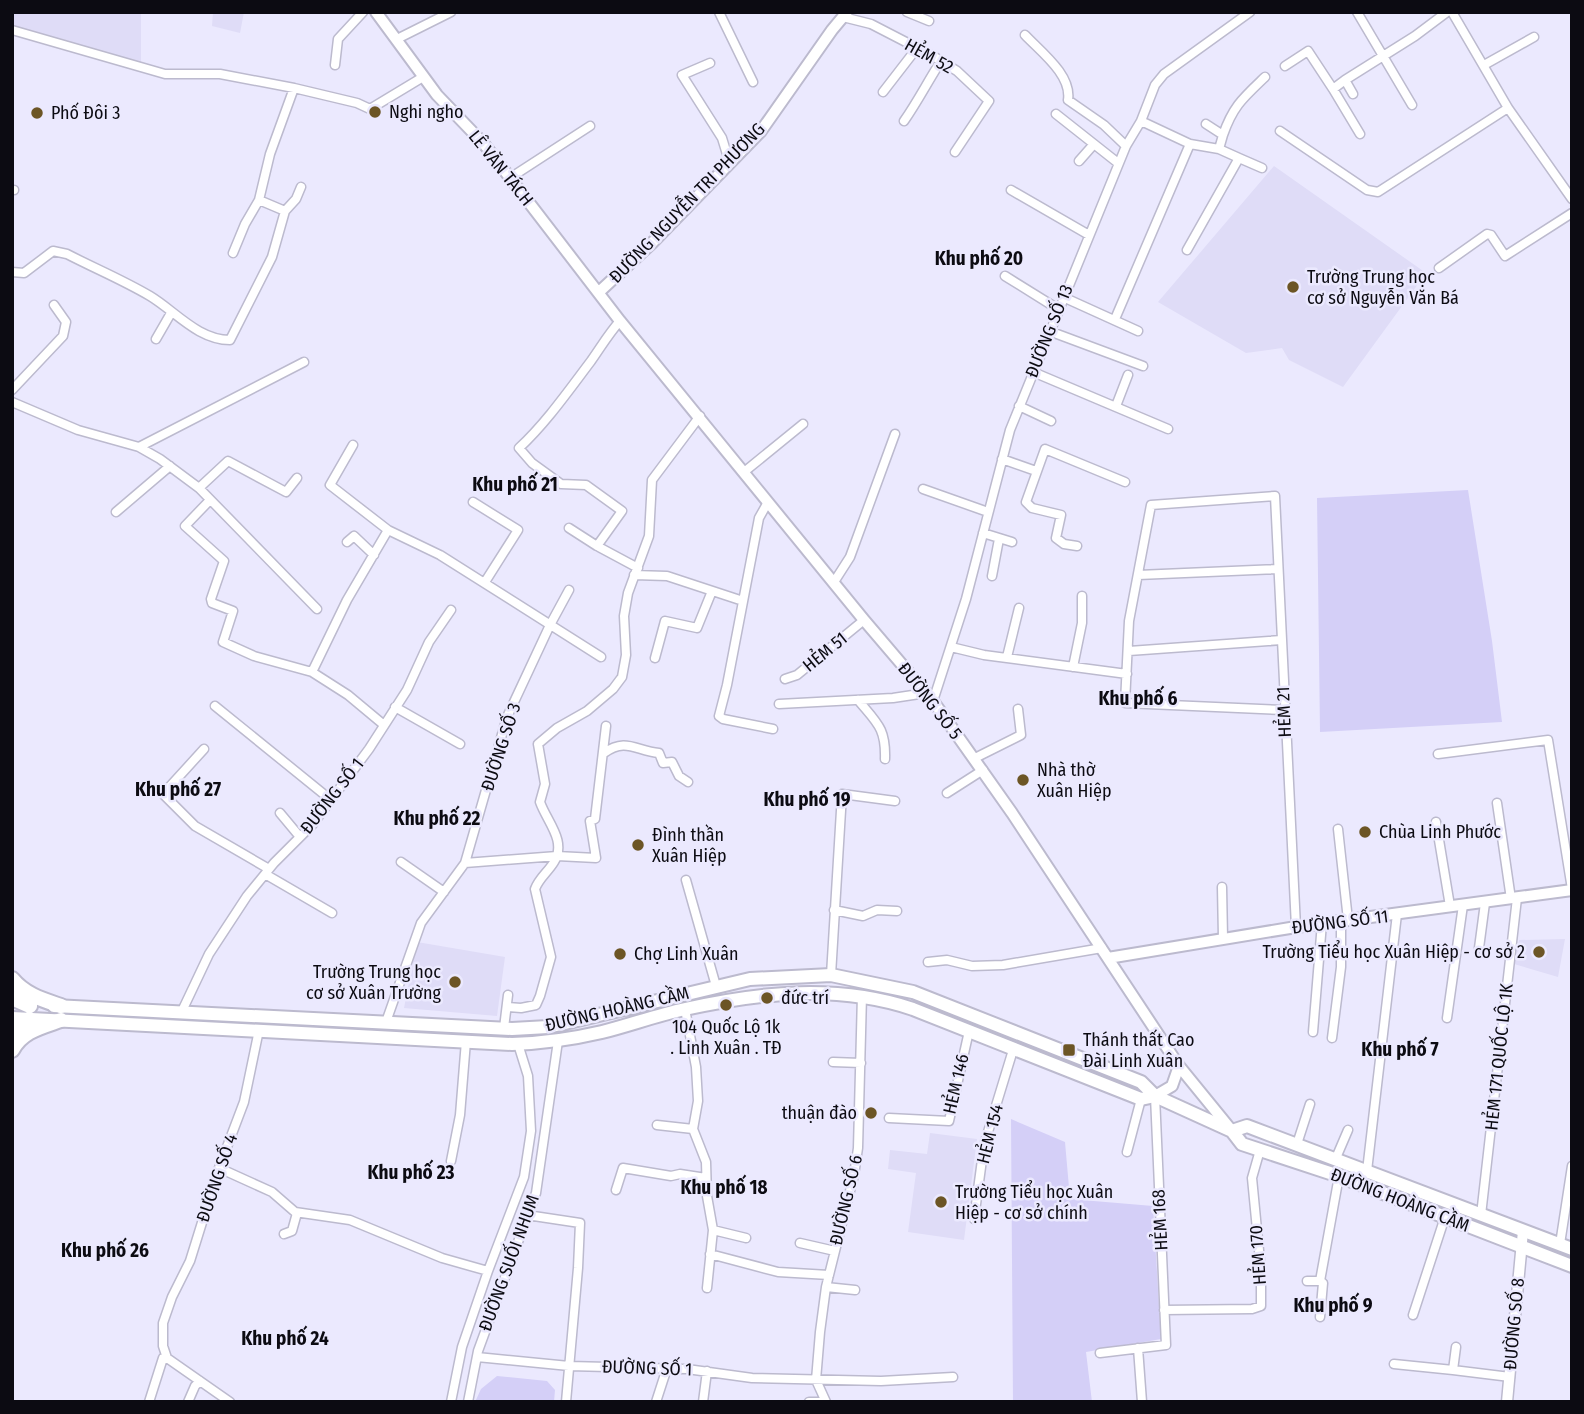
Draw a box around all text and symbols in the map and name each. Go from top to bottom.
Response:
street label: HẺM 52 [901,33,958,78]
place label: Nghi ngho [389,101,464,123]
place label: Phố Đôi 3 [51,102,120,124]
marker: Nghi ngho [367,104,383,120]
marker: Phố Đôi 3 [29,105,45,121]
street label: ĐƯỜNG NGUYỄN TRI PHƯƠNG [603,117,769,288]
street label: LÊ VĂN TÁCH [464,125,539,210]
district label: Khu phố 20 [935,245,1023,270]
place label: Trường Trung học cơ sở Nguyễn Văn Bá [1307,266,1459,309]
marker: Trường Trung học cơ sở Nguyễn Văn Bá [1285,279,1301,295]
street label: ĐƯỜNG SỐ 13 [1018,280,1078,381]
district label: Khu phố 21 [472,471,558,496]
street label: HẺM 51 [798,627,852,677]
street label: ĐƯỜNG SỐ 5 [893,656,969,744]
district label: Khu phố 6 [1098,685,1178,710]
street label: HẺM 21 [1271,686,1296,738]
street label: ĐƯỜNG SỐ 3 [474,699,526,794]
street label: ĐƯỜNG SỐ 1 [293,752,368,838]
place label: Nhà thờ Xuân Hiệp [1037,759,1111,802]
marker: Nhà thờ Xuân Hiệp [1015,772,1031,788]
district label: Khu phố 27 [135,776,221,801]
district label: Khu phố 19 [763,786,851,811]
district label: Khu phố 22 [394,805,481,830]
place label: Chùa Linh Phước [1379,821,1501,843]
place label: Đình thần Xuân Hiệp [652,824,726,867]
marker: Chùa Linh Phước [1357,824,1373,840]
marker: Đình thần Xuân Hiệp [630,837,646,853]
street label: ĐƯỜNG SỐ 11 [1290,902,1390,939]
place label: Trường Tiểu học Xuân Hiệp - cơ sở 2 [1263,940,1525,963]
place label: Chợ Linh Xuân [634,943,739,965]
marker: Trường Tiểu học Xuân Hiệp - cơ sở 2 [1531,944,1547,960]
marker: Chợ Linh Xuân [612,946,628,962]
place label: Trường Trung học cơ sở Xuân Trường [306,961,442,1004]
marker: Trường Trung học cơ sở Xuân Trường [447,974,463,990]
street label: ĐƯỜNG HOÀNG CẦM [542,980,691,1036]
street label: HẺM 171 QUỐC LỘ 1K [1477,982,1518,1132]
place label: đức trí [781,987,829,1009]
marker: đức trí [759,990,775,1006]
marker: 104 Quốc Lộ 1k . Linh Xuân . TĐ [718,997,734,1013]
place label: 104 Quốc Lộ 1k . Linh Xuân . TĐ [670,1016,782,1059]
place label: Thánh thất Cao Đài Linh Xuân [1083,1029,1194,1072]
district label: Khu phố 7 [1361,1036,1439,1061]
marker: Thánh thất Cao Đài Linh Xuân [1061,1042,1077,1058]
street label: HẺM 146 [937,1051,974,1116]
place label: thuận đào [782,1102,857,1124]
street label: HẺM 154 [971,1102,1008,1166]
marker: thuận đào [863,1105,879,1121]
street label: ĐƯỜNG SỐ 4 [189,1130,242,1225]
street label: ĐƯỜNG SỐ 6 [822,1152,867,1247]
district label: Khu phố 23 [368,1159,454,1184]
street label: ĐƯỜNG HOÀNG CẦM [1327,1161,1473,1237]
district label: Khu phố 18 [680,1174,768,1199]
place label: Trường Tiểu học Xuân Hiệp - cơ sở chính [955,1180,1113,1224]
street label: HẺM 168 [1146,1189,1173,1251]
street label: ĐƯỜNG SUỐI NHUM [471,1191,544,1334]
marker: Trường Tiểu học Xuân Hiệp - cơ sở chính [933,1194,949,1210]
street label: HẺM 170 [1244,1224,1271,1286]
district label: Khu phố 26 [61,1237,149,1262]
street label: ĐƯỜNG SỐ 8 [1496,1277,1529,1371]
district label: Khu phố 9 [1293,1292,1373,1317]
district label: Khu phố 24 [241,1325,329,1350]
street label: ĐƯỜNG SỐ 1 [601,1352,693,1381]

